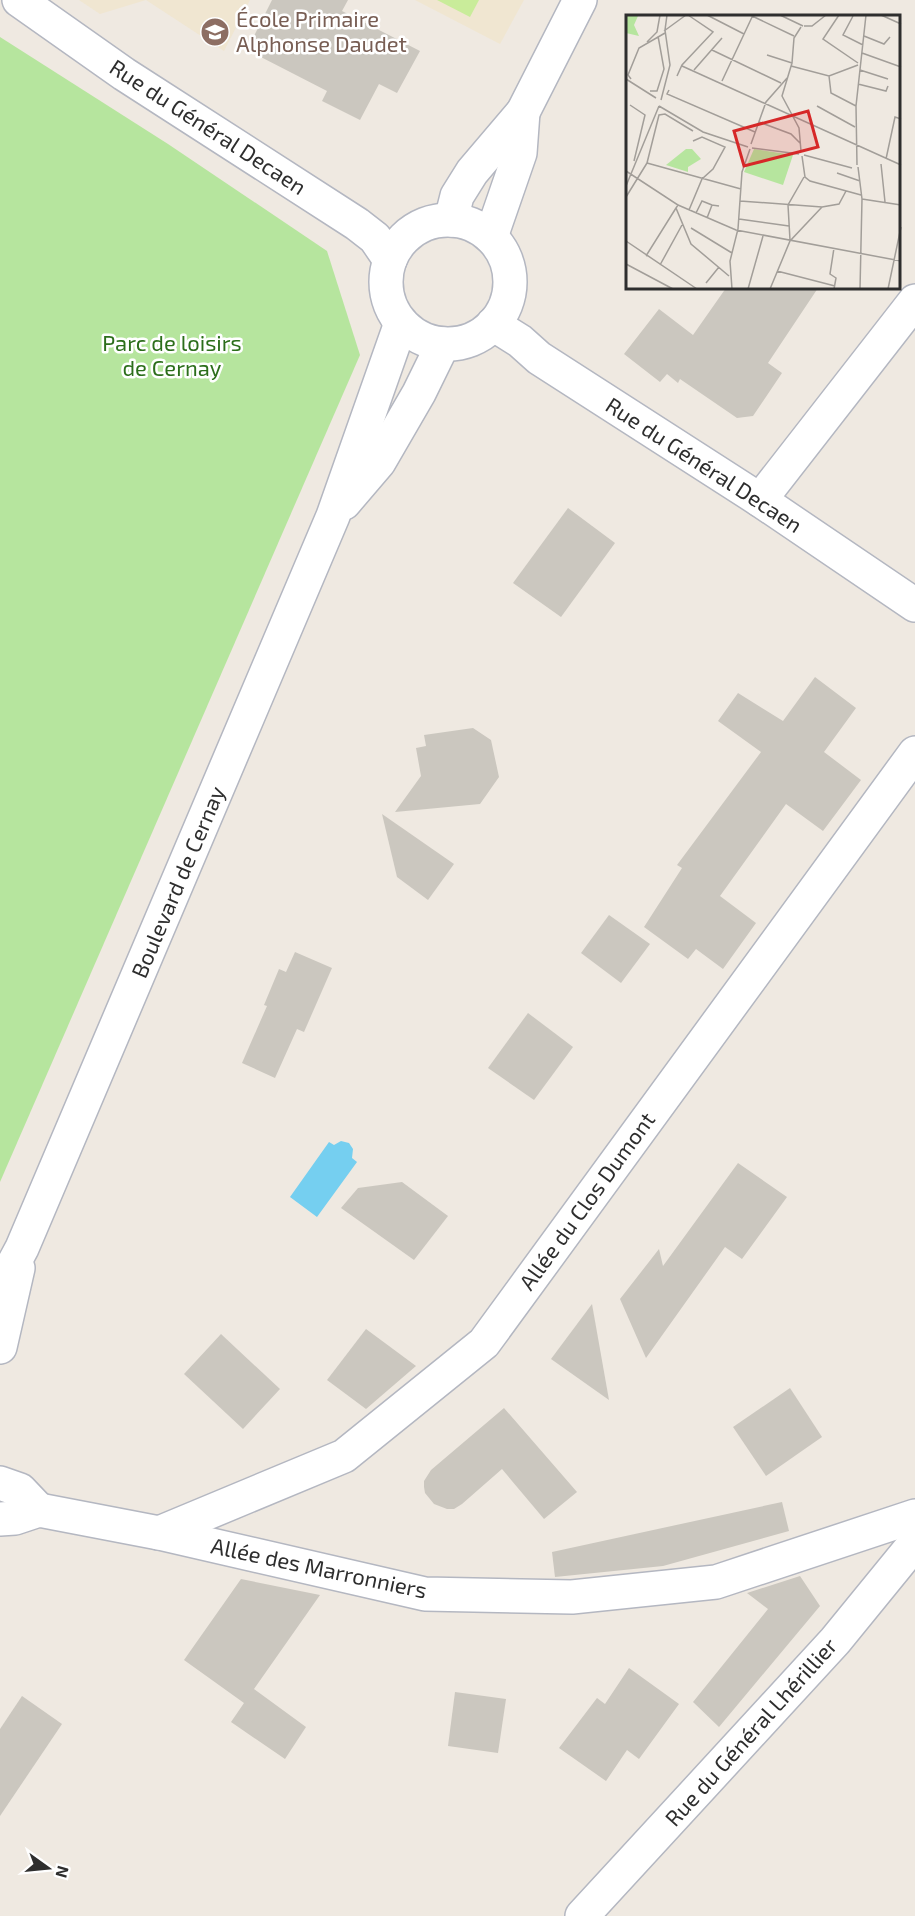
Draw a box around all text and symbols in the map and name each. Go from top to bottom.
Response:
place label: École Primaire Alphonse Daudet [236,5,407,56]
inset map [626,15,900,290]
school or university icon: École Primaire Alphonse Daudet [199,16,231,48]
street label: Rue du Général Decaen [106,53,312,199]
park label: Parc de loisirs de Cernay [102,329,242,380]
street label: Rue du Général Decaen [602,391,808,537]
street label: Boulevard de Cernay [125,782,229,981]
street label: Allée du Clos Dumont [513,1107,659,1294]
street label: Allée des Marronniers [209,1531,429,1603]
street label: Rue du Général Lhérillier [659,1632,842,1831]
north arrow [18,1838,78,1898]
text: N [52,1864,74,1880]

